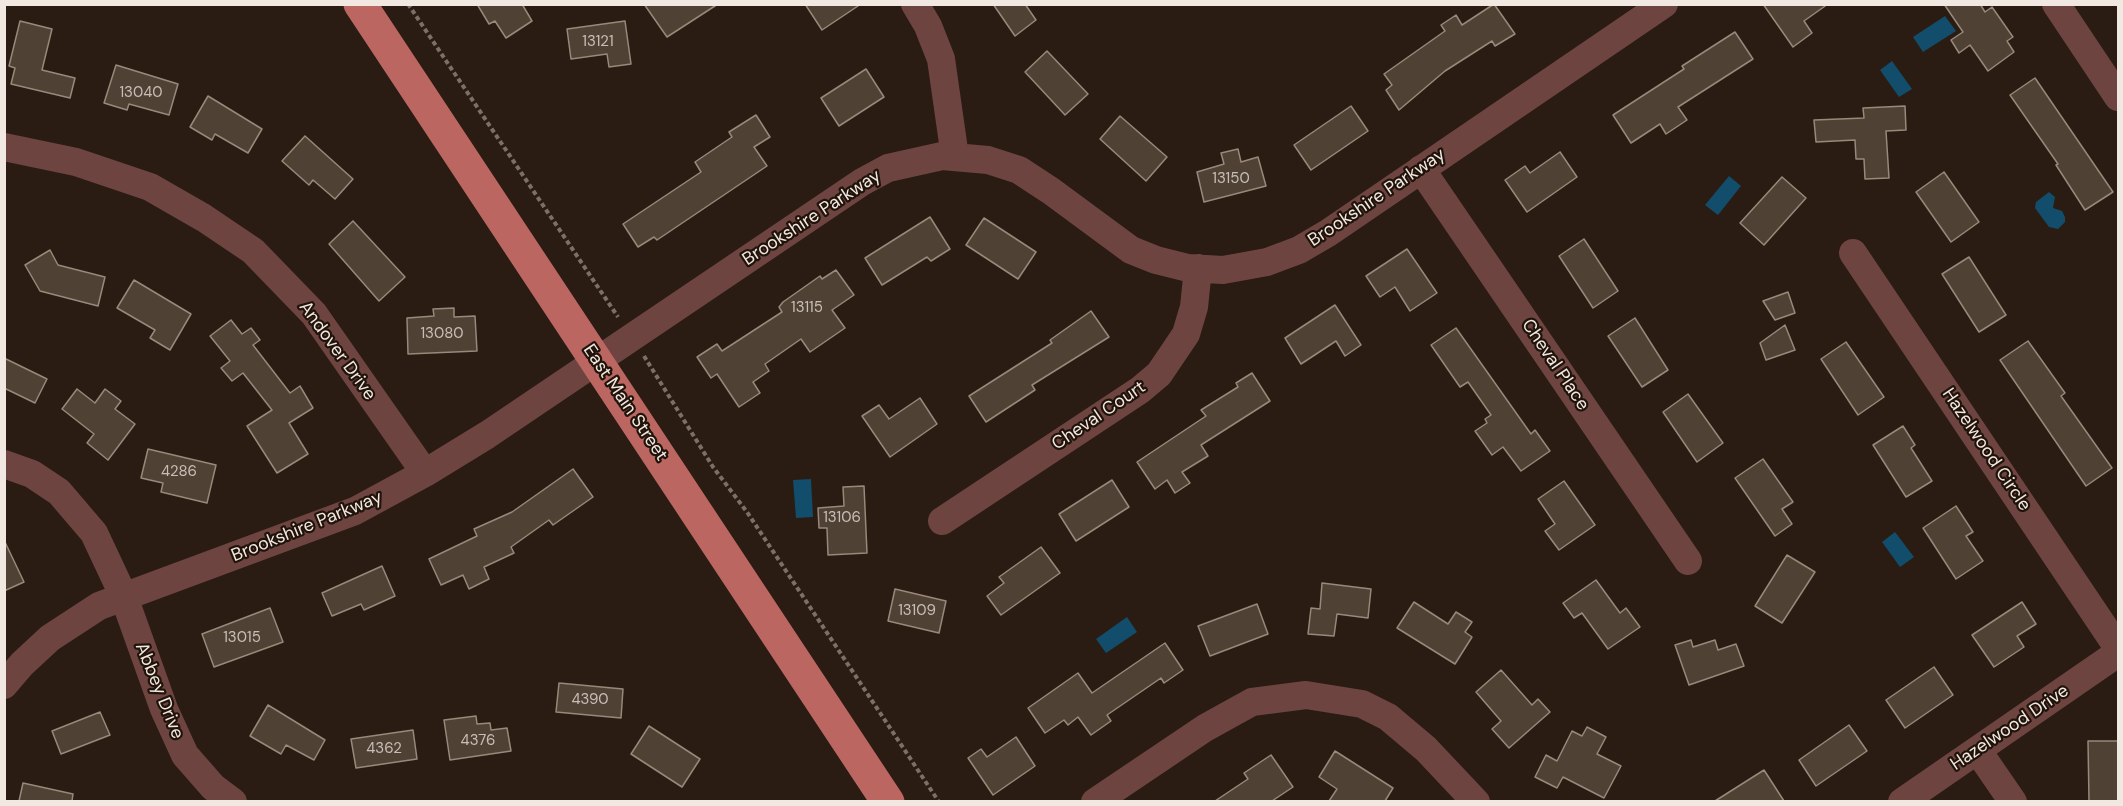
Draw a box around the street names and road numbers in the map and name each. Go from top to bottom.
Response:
street label: Brookshire Parkway [1304,144,1450,252]
street label: Brookshire Parkway [739,165,885,271]
street label: Andover Drive [294,297,380,405]
street label: Cheval Place [1517,315,1593,415]
street label: East Main Street [578,341,672,465]
street label: Cheval Court [1048,377,1150,455]
street label: Hazelwood Circle [1937,385,2035,515]
street label: Brookshire Parkway [229,487,385,567]
street label: Abbey Drive [130,640,188,742]
street label: Hazelwood Drive [1947,680,2073,776]

